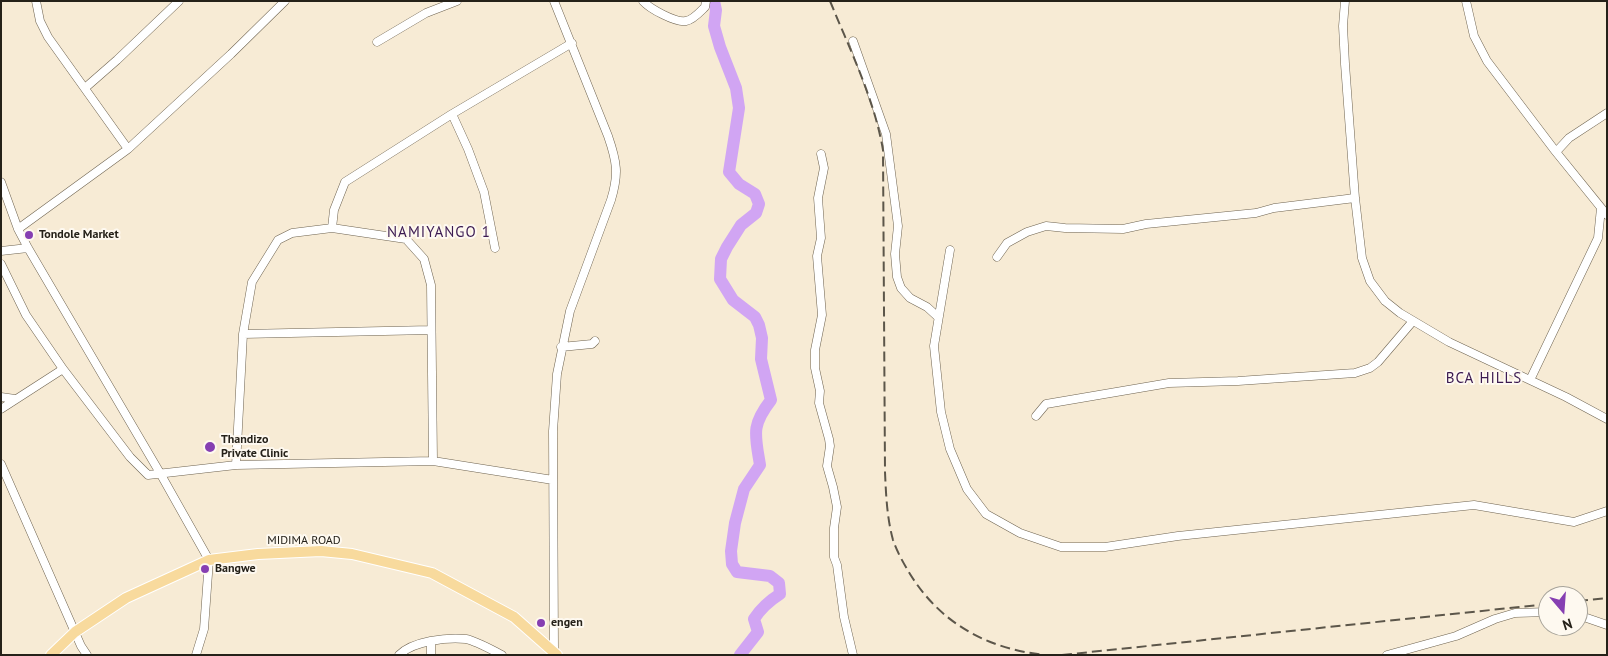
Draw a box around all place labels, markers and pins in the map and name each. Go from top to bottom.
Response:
place label: Tondole Market [39,228,119,242]
marker: Tondole Market [23,229,35,241]
place label: Thandizo Private Clinic [221,433,288,461]
marker: Thandizo Private Clinic [203,440,217,454]
place label: Bangwe [215,562,256,576]
marker: Bangwe [199,563,211,575]
place label: engen [551,616,583,630]
marker: engen [535,617,547,629]

